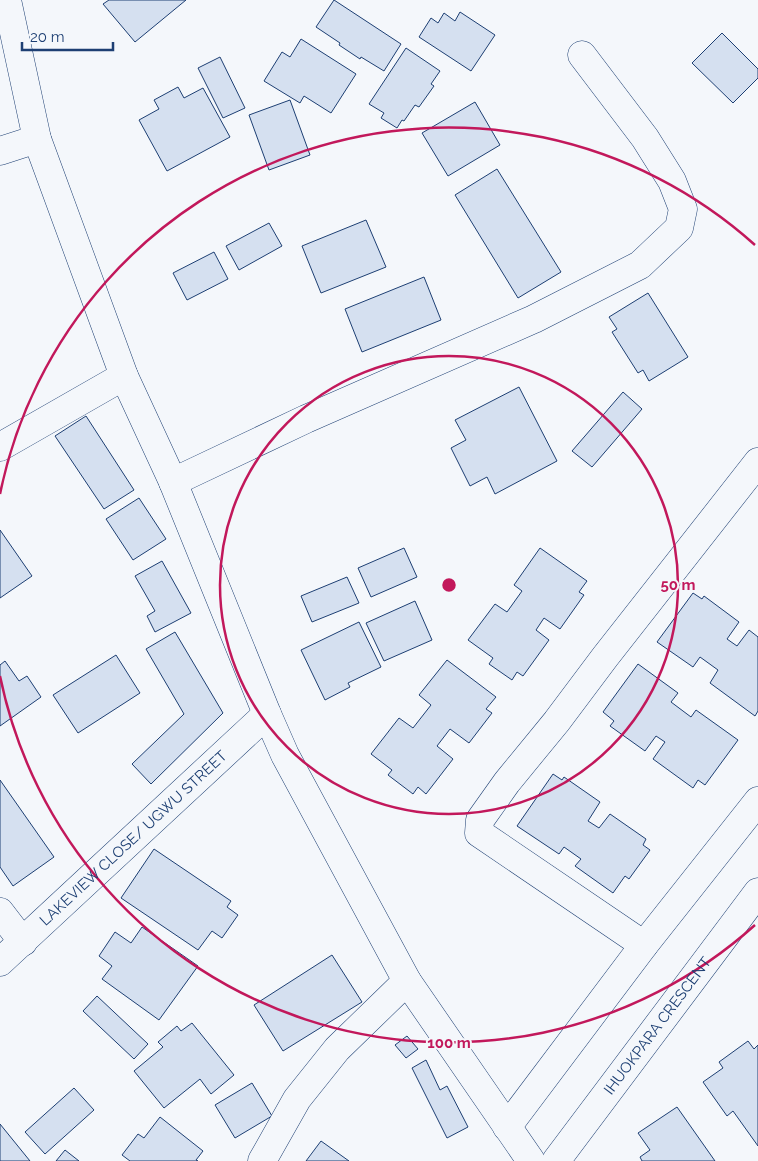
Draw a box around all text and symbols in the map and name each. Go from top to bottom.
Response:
scale bar [22,20,114,52]
text: 20 m [30,28,65,46]
centre of rings [440,576,458,594]
text: 50 m [660,576,696,594]
street label: LAKEVIEW CLOSE/ UGWU STREET [36,747,231,929]
street label: IHUOKPARA CRESCENT [600,953,715,1098]
text: 100 m [427,1034,471,1052]

